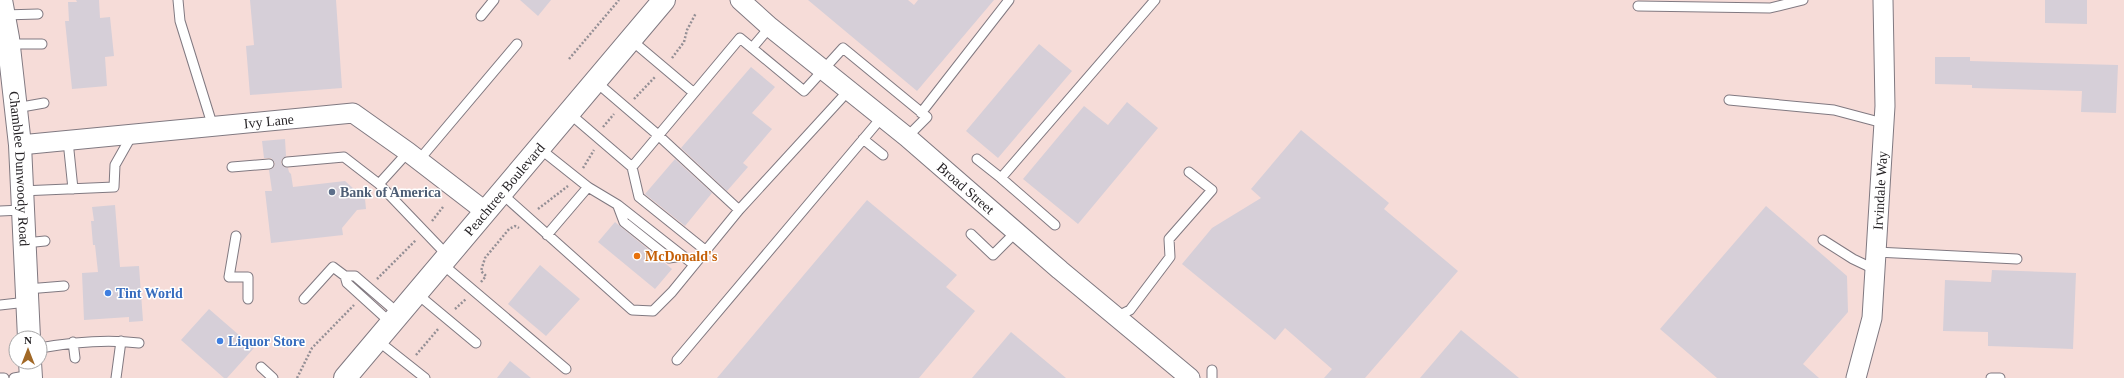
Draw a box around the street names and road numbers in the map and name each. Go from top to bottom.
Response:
street label: Chamblee Dunwoody Road [7,90,32,247]
street label: Ivy Lane [243,111,295,131]
street label: Peachtree Boulevard [461,140,548,239]
street label: Irvindale Way [1870,150,1890,230]
street label: Broad Street [934,159,997,217]

